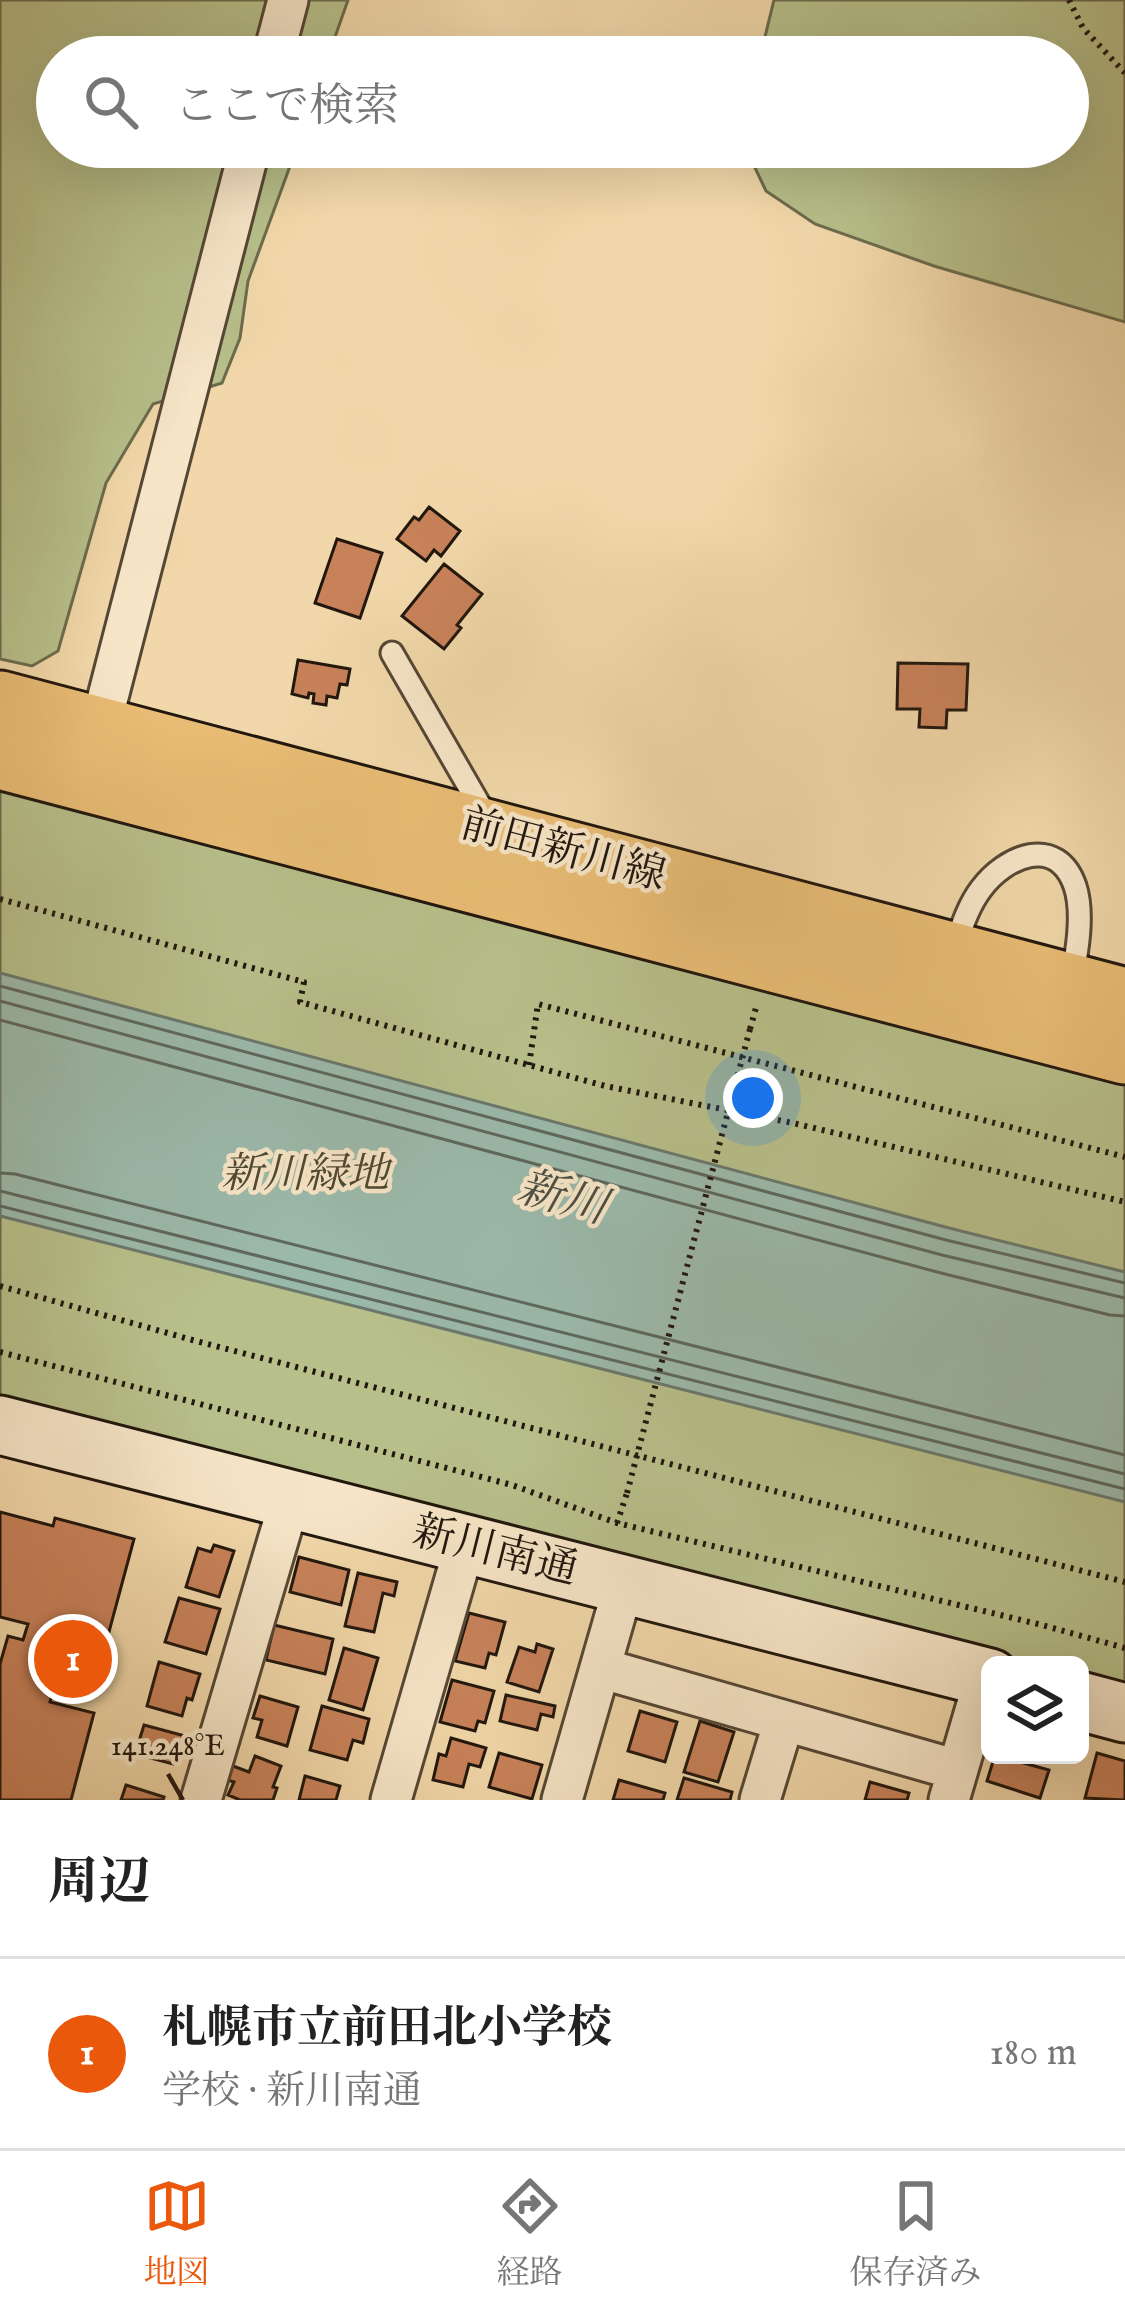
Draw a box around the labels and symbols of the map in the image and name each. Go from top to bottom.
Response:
street label: 前田新川線 [455,798,671,904]
your location [723,1068,783,1128]
park label: 新川緑地 [221,1149,393,1202]
water label: 新川 [511,1160,618,1239]
street label: 新川南通 [407,1506,583,1598]
pin: 1 [34,1614,112,1704]
text: 141.248°E [111,1728,225,1766]

